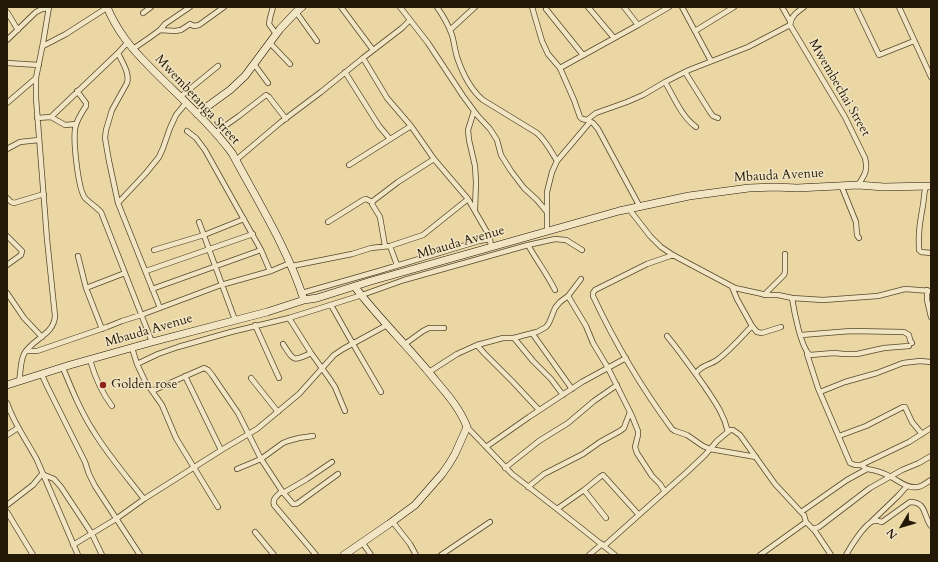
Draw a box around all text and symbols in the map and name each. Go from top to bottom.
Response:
street label: Mwembechai Street [805,37,873,139]
street label: Mwembetanga Street [151,52,243,148]
street label: Mbauda Avenue [734,166,824,186]
street label: Mbauda Avenue [416,223,506,263]
street label: Mbauda Avenue [104,311,194,351]
place label: Golden rose [111,377,177,393]
marker: Golden rose [98,380,108,390]
north arrow [882,506,922,546]
text: N [883,525,901,542]

